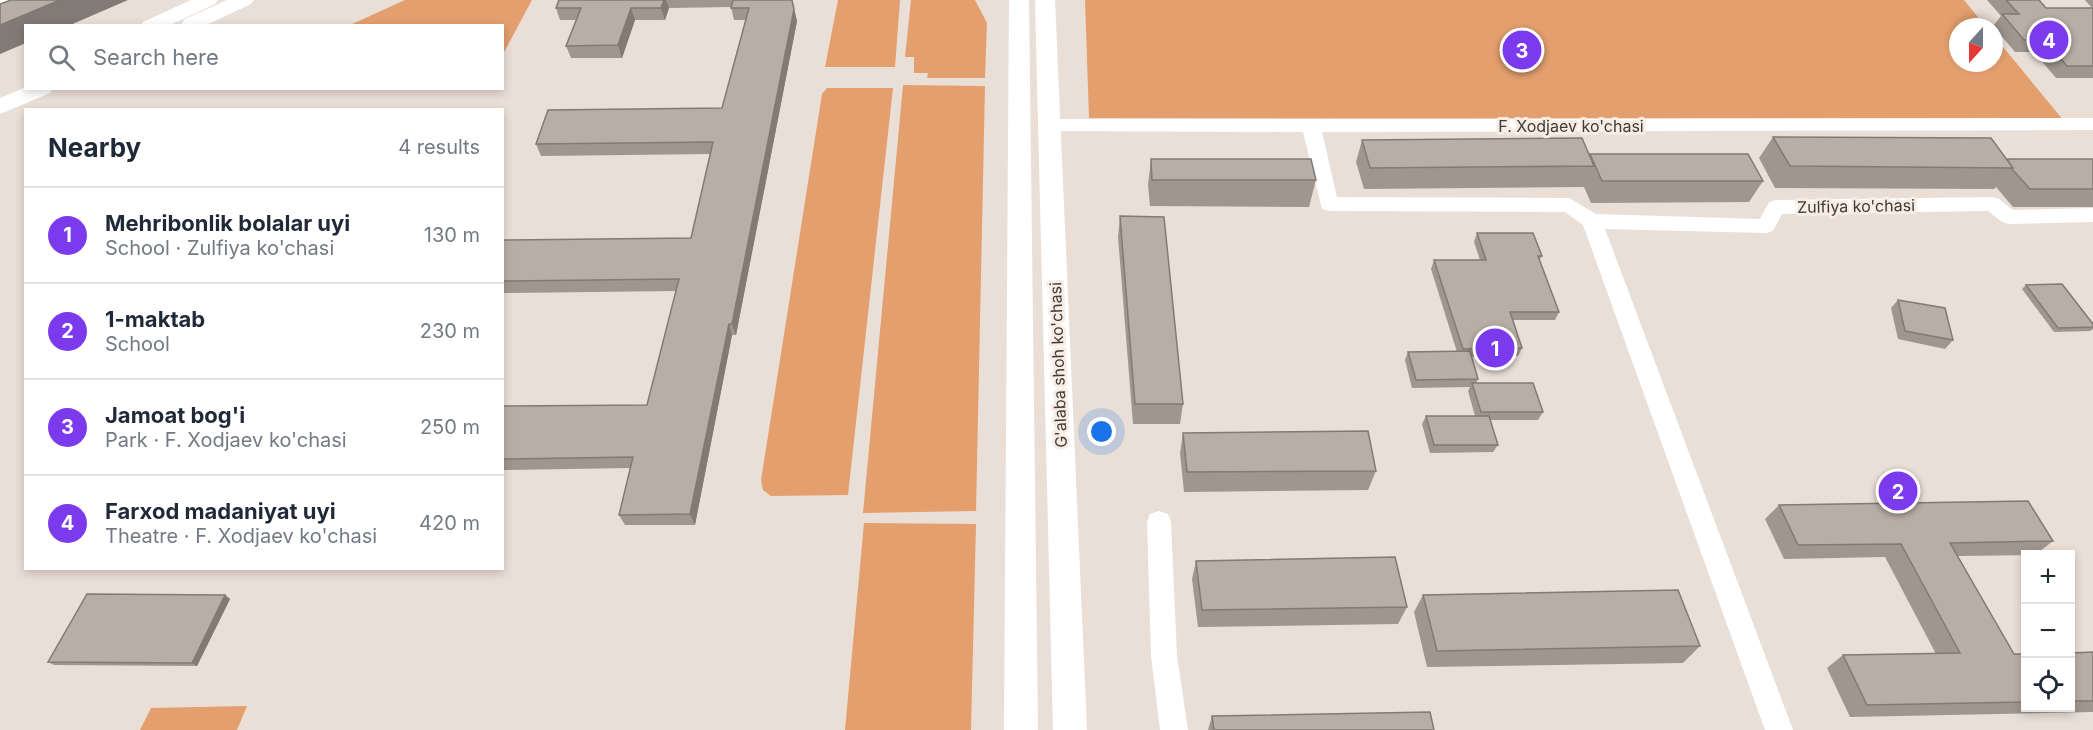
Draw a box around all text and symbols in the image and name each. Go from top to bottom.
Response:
north arrow [1949,18,2003,72]
pin: 4 [2030,18,2068,63]
search box [24,24,504,90]
pin: 3 [1502,28,1541,72]
icon: search [45,41,78,74]
text: Search here [93,44,219,70]
street label: F. Xodjaev ko'chasi [1498,116,1644,136]
text: Nearby [48,132,141,163]
text: 4 results [398,135,480,159]
street label: Zulfiya ko'chasi [1797,195,1915,217]
text: Mehribonlik bolalar uyi [105,210,350,236]
text: 1 [63,223,72,247]
text: 130 m [424,223,480,247]
text: School · Zulfiya ko'chasi [105,236,334,260]
street label: G'alaba shoh ko'chasi [1045,282,1071,448]
text: 1-maktab [105,306,205,332]
text: 2 [61,319,74,343]
text: 230 m [420,319,480,343]
pin: 1 [1476,326,1514,370]
text: School [105,332,170,356]
text: Jamoat bog'i [105,402,245,428]
text: 3 [61,415,74,439]
text: 250 m [420,415,480,439]
your location [1087,417,1116,446]
text: Park · F. Xodjaev ko'chasi [105,428,347,452]
pin: 2 [1878,468,1918,514]
text: Farxod madaniyat uyi [105,498,336,524]
text: 4 [61,511,74,535]
text: 420 m [419,511,480,535]
text: Theatre · F. Xodjaev ko'chasi [105,524,377,548]
map controls [2021,550,2075,712]
button: + [2021,550,2075,604]
button: − [2021,604,2075,658]
button: locate [2021,658,2075,712]

